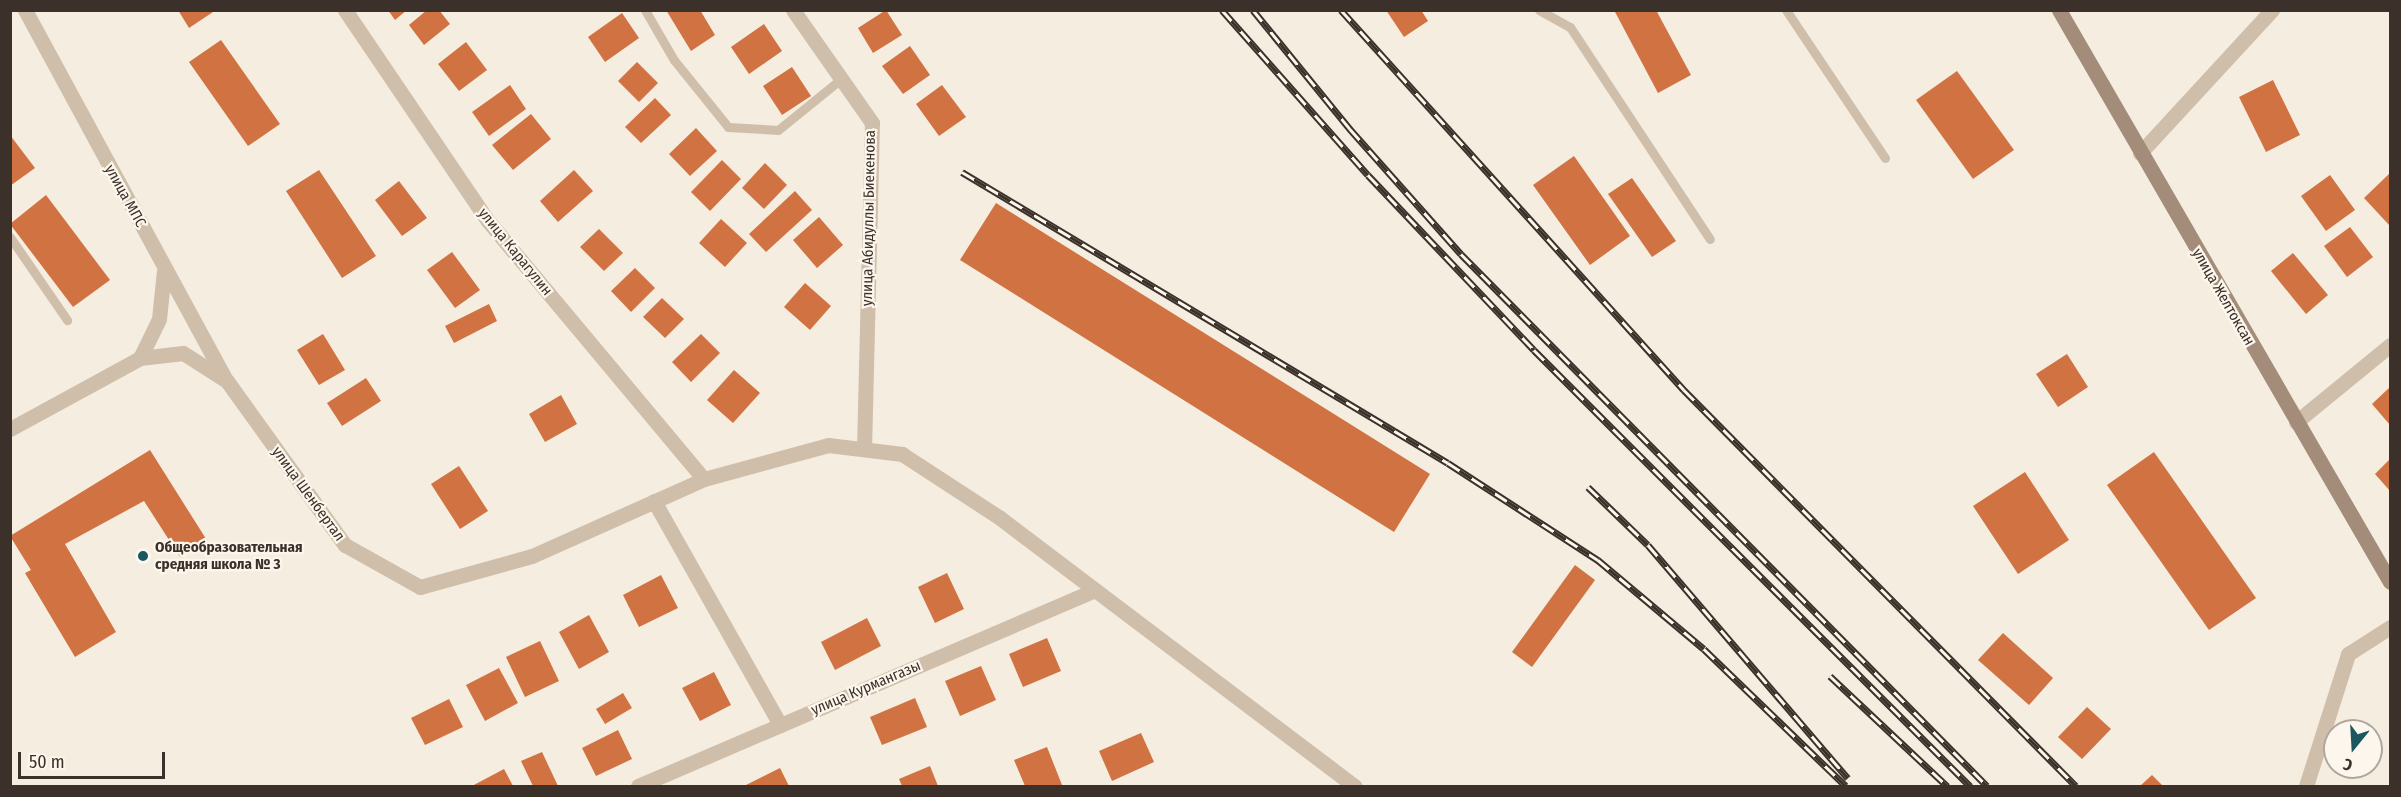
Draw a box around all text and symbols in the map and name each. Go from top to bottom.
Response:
street label: улица Абидуллы Биекенова [858,130,880,306]
street label: улица МПС [101,162,149,230]
street label: улица Карагулин [474,205,556,299]
street label: улица Желтоксан [2188,245,2258,349]
street label: улица Шенбертал [268,443,348,545]
place label: Общеобразовательная средняя школа № 3 [155,538,303,573]
marker: Общеобразовательная средняя школа № 3 [136,549,150,563]
street label: улица Курмангазы [808,657,924,719]
north arrow [2323,719,2383,779]
scale bar [21,740,168,778]
text: 50 m [29,751,65,773]
text: С [2341,754,2355,775]

